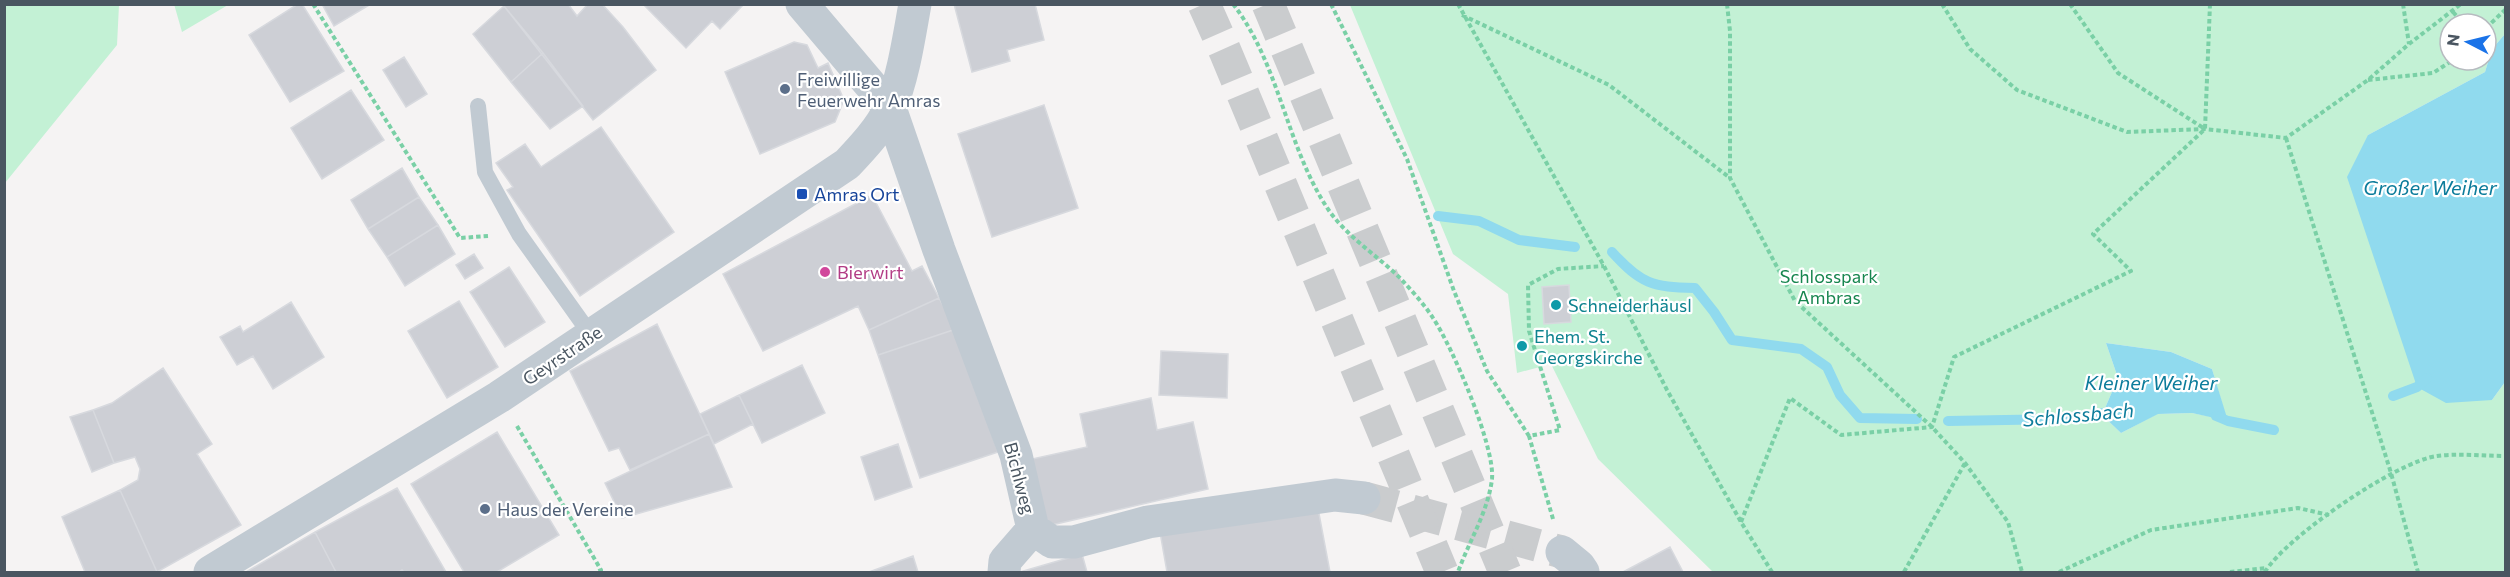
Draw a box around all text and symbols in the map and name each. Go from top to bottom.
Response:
north arrow [2438,12,2498,72]
text: N [2442,33,2463,47]
place label: Freiwillige Feuerwehr Amras [797,68,940,111]
marker: Freiwillige Feuerwehr Amras [778,82,792,96]
water label: Großer Weiher [2363,175,2498,199]
place label: Amras Ort [814,183,899,205]
marker: Amras Ort [795,187,809,201]
place label: Bierwirt [837,261,904,283]
marker: Bierwirt [818,265,832,279]
park label: Schlosspark Ambras [1780,265,1878,308]
place label: Schneiderhäusl [1568,294,1692,316]
marker: Schneiderhäusl [1549,298,1563,312]
street label: Geyrstraße [518,320,606,390]
place label: Ehem. St. Georgskirche [1534,325,1643,368]
marker: Ehem. St. Georgskirche [1515,339,1529,353]
water label: Kleiner Weiher [2085,370,2218,394]
water label: Schlossbach [2021,397,2135,431]
street label: Bichlweg [1000,440,1040,517]
place label: Haus der Vereine [497,498,634,520]
marker: Haus der Vereine [478,502,492,516]

